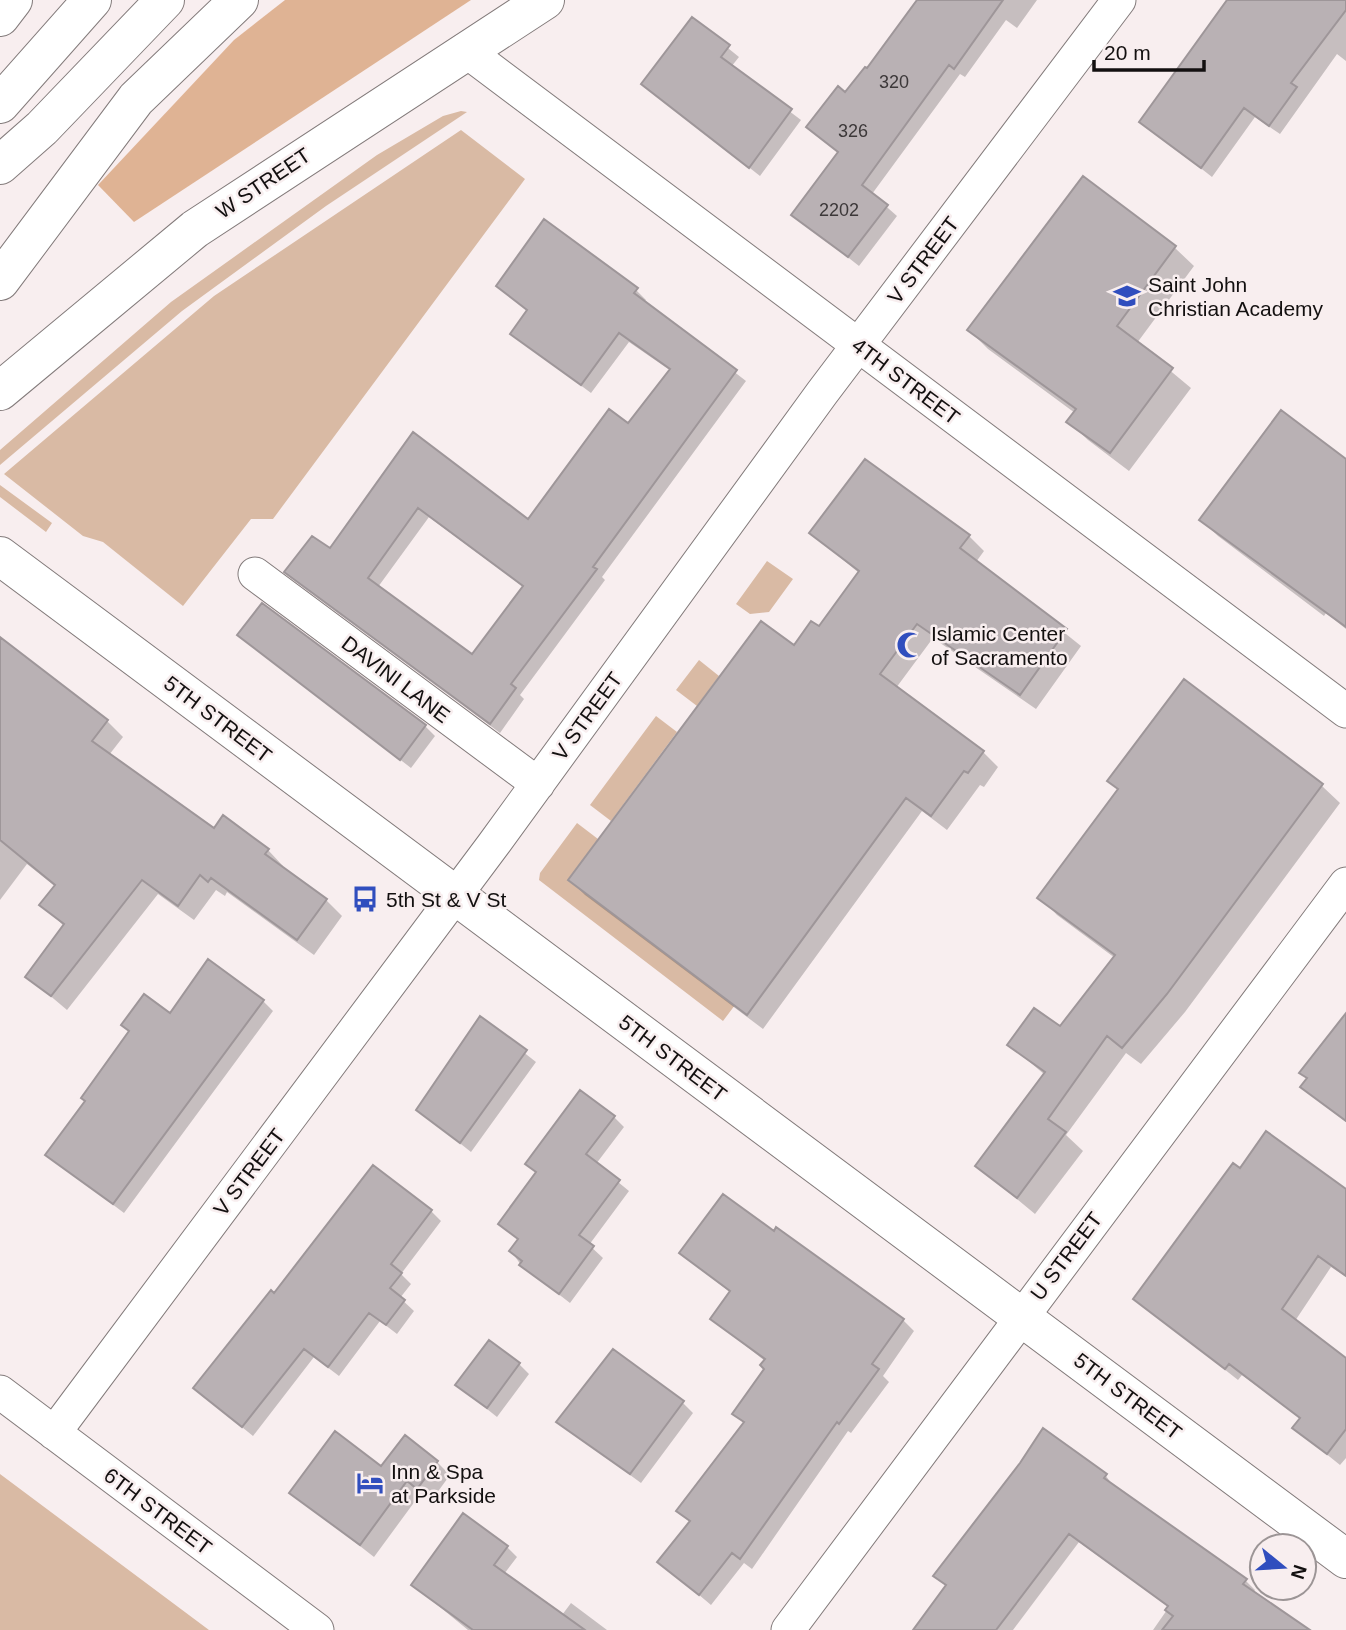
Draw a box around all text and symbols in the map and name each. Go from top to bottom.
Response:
scale bar [1094,28,1204,72]
text: 20 m [1104,41,1151,64]
house number: 320 [879,72,909,92]
house number: 326 [838,121,868,141]
street label: W STREET [212,143,315,223]
house number: 2202 [819,200,859,220]
street label: V STREET [883,212,963,308]
place label: Saint John Christian Academy [1148,273,1324,320]
school or university icon: Saint John Christian Academy [1112,281,1142,311]
street label: 4TH STREET [848,333,964,429]
place label: Islamic Center of Sacramento [931,622,1068,669]
mosque icon: Islamic Center of Sacramento [895,630,925,660]
street label: DAVINI LANE [338,631,454,727]
street label: V STREET [548,668,627,764]
street label: 5TH STREET [160,671,276,767]
bus stop icon: 5th St & V St [350,884,380,914]
place label: 5th St & V St [386,888,506,911]
street label: 5TH STREET [615,1010,731,1106]
street label: V STREET [209,1124,289,1220]
street label: U STREET [1026,1207,1107,1304]
street label: 5TH STREET [1070,1348,1186,1444]
place label: Inn & Spa at Parkside [391,1460,496,1507]
street label: 6TH STREET [100,1463,216,1559]
hotel icon: Inn & Spa at Parkside [355,1468,385,1498]
north arrow [1248,1532,1318,1602]
text: N [1287,1562,1311,1582]

